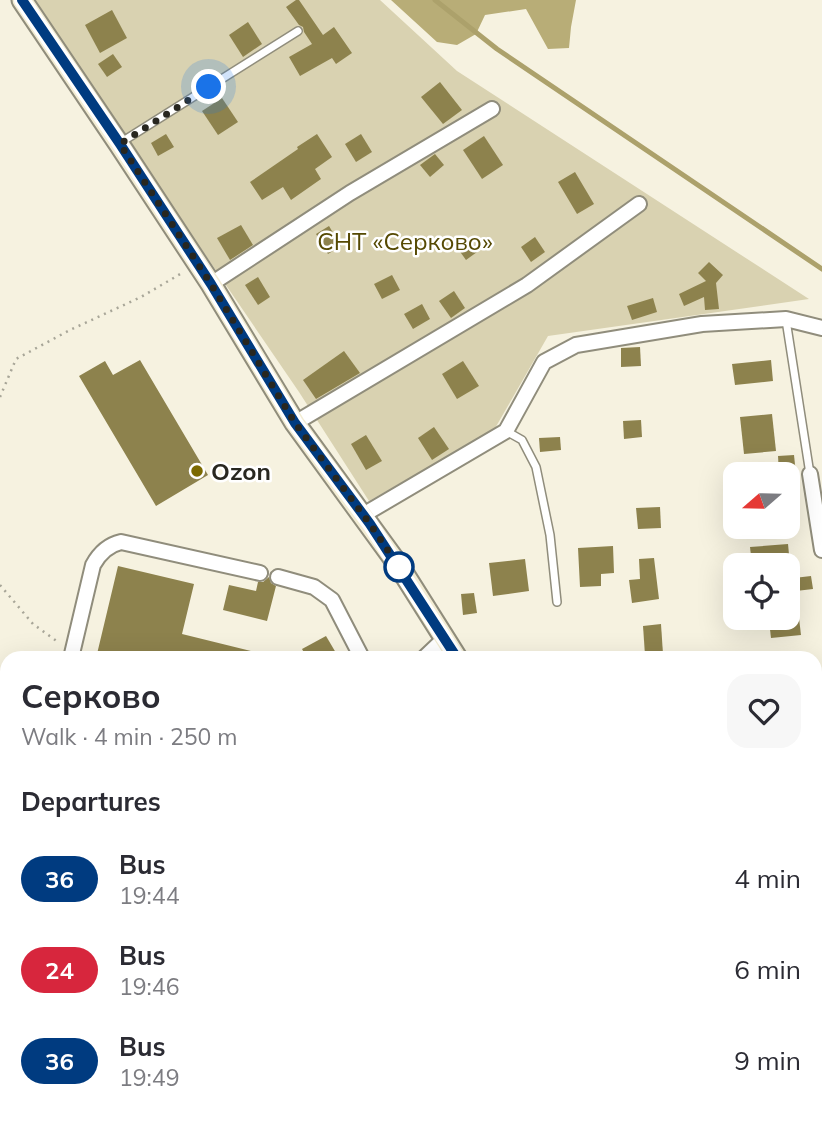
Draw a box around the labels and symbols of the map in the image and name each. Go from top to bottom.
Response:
your location [191,69,226,104]
park label: СНТ «Серково» [317,226,493,256]
place label: Ozon [211,456,271,486]
north arrow [723,462,800,539]
marker: Ozon [189,463,205,479]
unlabelled marker [384,552,414,582]

